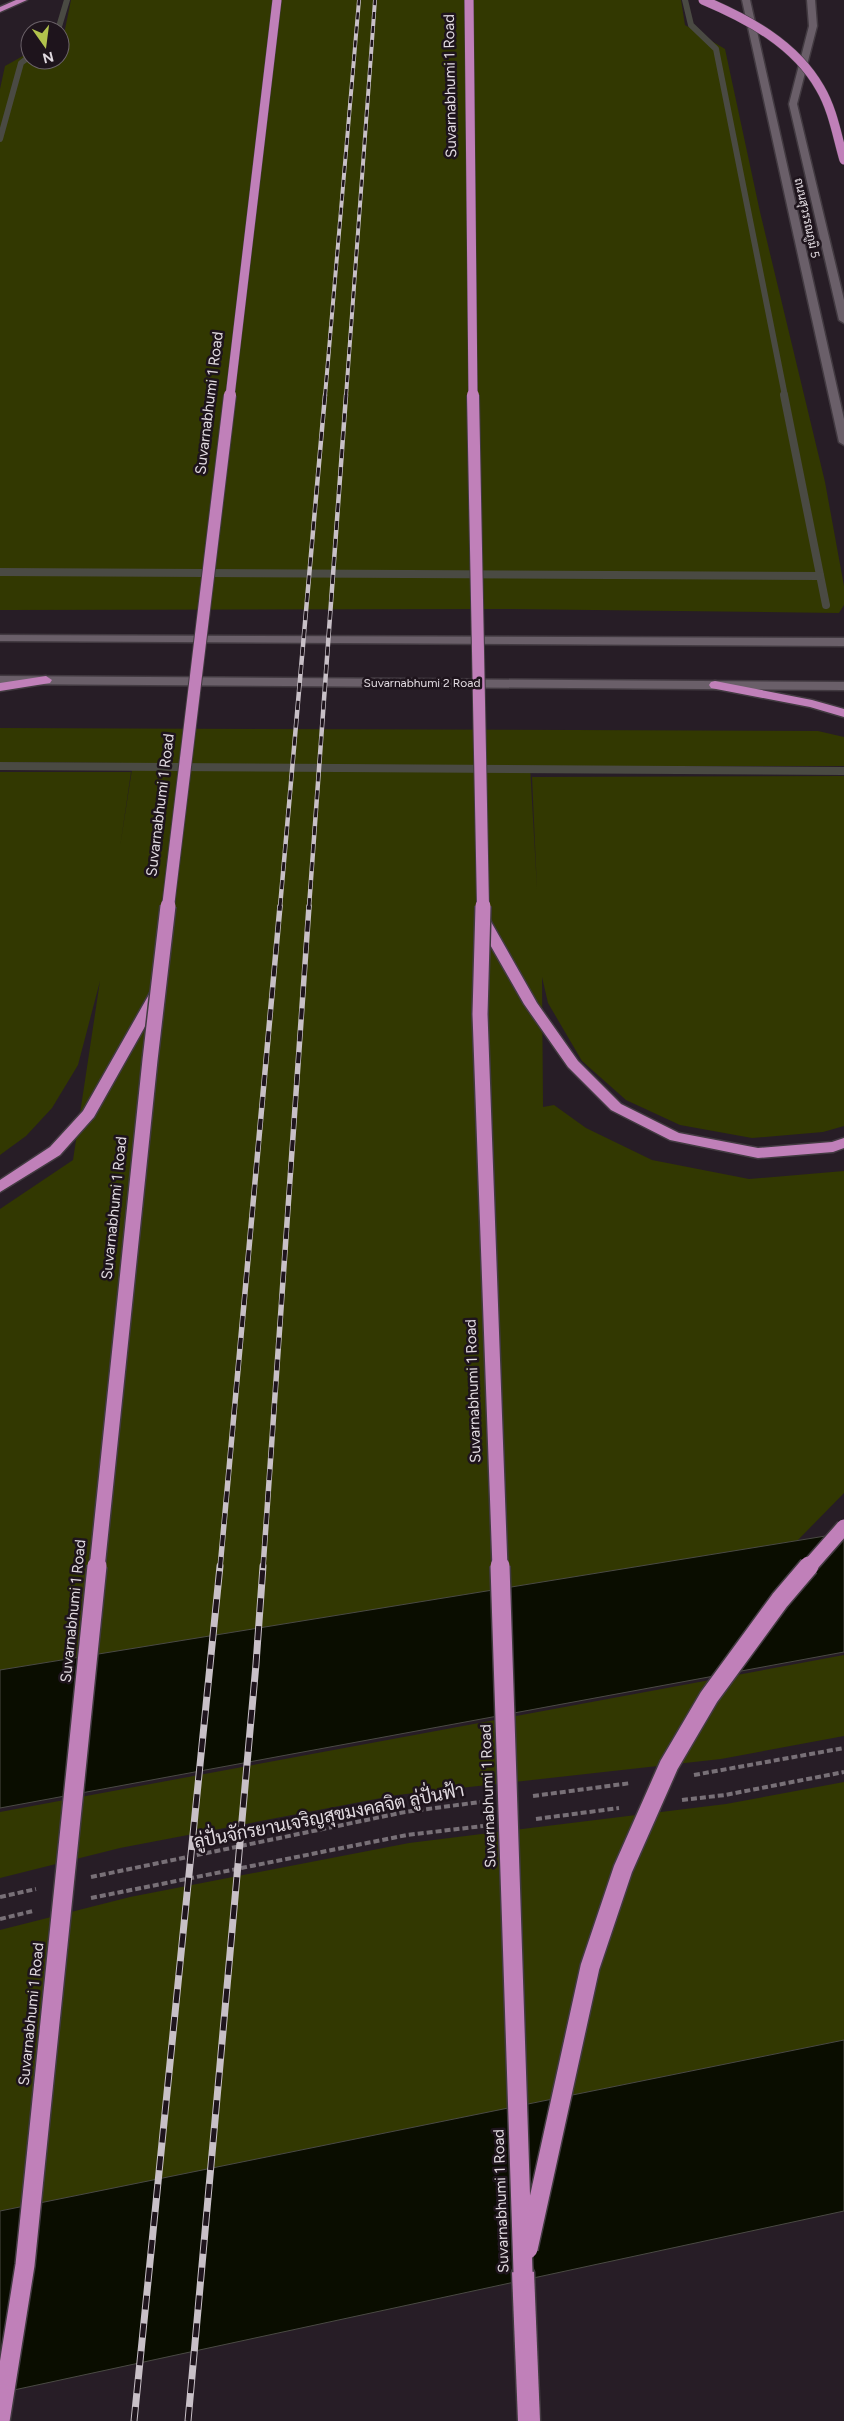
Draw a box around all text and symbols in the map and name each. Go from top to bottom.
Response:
street label: Suvarnabhumi 1 Road [440,14,460,158]
north arrow [20,20,70,70]
text: N [41,48,55,67]
street label: ถนนสุวรรณภูมิ 5 [790,177,822,260]
street label: Suvarnabhumi 1 Road [191,331,227,475]
street label: Suvarnabhumi 2 Road [364,676,480,690]
street label: Suvarnabhumi 1 Road [142,733,178,877]
street label: Suvarnabhumi 1 Road [98,1136,130,1280]
street label: Suvarnabhumi 1 Road [461,1319,485,1463]
street label: Suvarnabhumi 1 Road [57,1539,89,1683]
street label: Suvarnabhumi 1 Road [476,1724,500,1868]
street label: ลู่ปั่นจักรยานเจริญสุขมงคลจิต ลู่ปั่นฟ้า [191,1775,466,1855]
street label: Suvarnabhumi 1 Road [15,1942,47,2086]
street label: Suvarnabhumi 1 Road [489,2129,513,2273]

